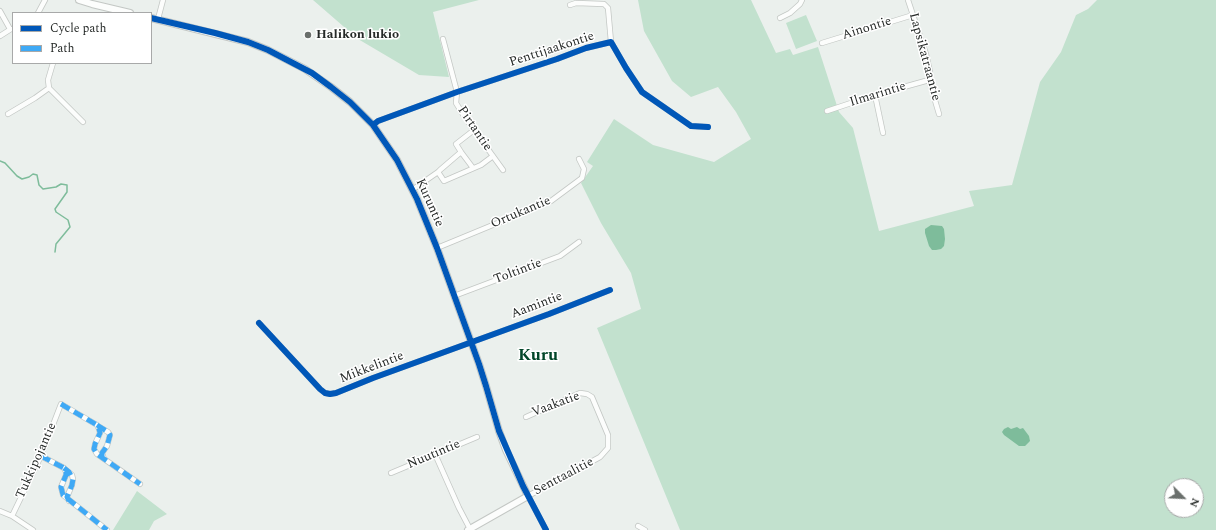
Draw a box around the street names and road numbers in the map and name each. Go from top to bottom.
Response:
street label: Lapsikatraantie [905,11,943,103]
street label: Ainontie [840,14,894,44]
street label: Penttijaakontie [508,29,596,71]
street label: Ilmarintie [848,79,908,111]
street label: Pirtantie [453,103,495,155]
street label: Kuruntie [411,176,447,230]
street label: Ortukantie [489,193,553,233]
street label: Toltintie [492,256,544,288]
street label: Aamintie [509,289,565,323]
street label: Mikkelintie [338,349,406,387]
street label: Vaakatie [530,389,582,421]
street label: Tukkipojantie [13,421,61,501]
street label: Nuutintie [405,437,463,473]
street label: Senttaalitie [531,455,597,499]

